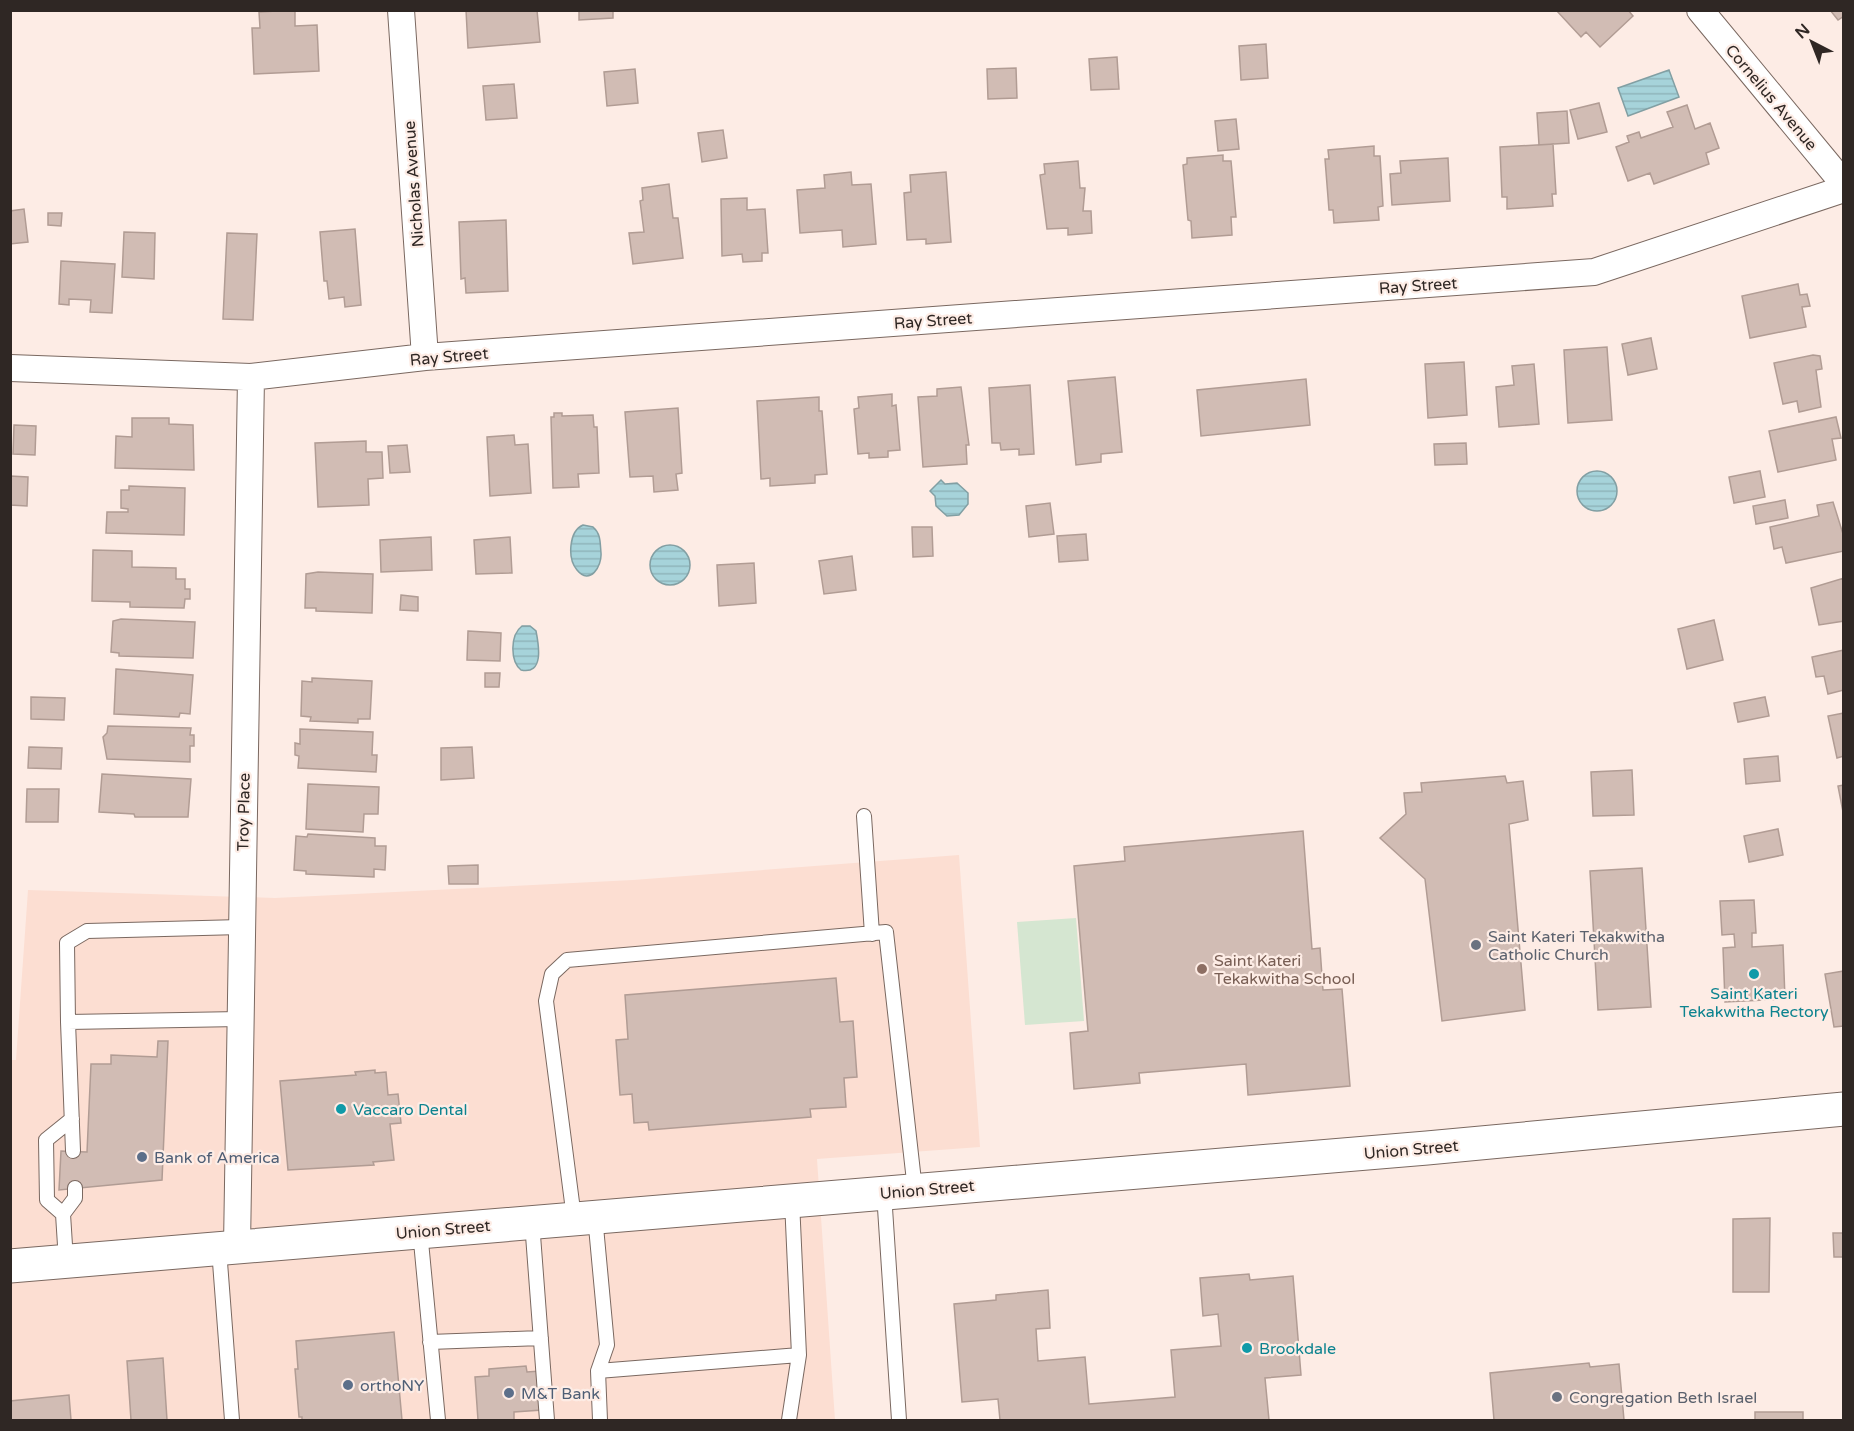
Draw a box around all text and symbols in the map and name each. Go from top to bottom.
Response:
north arrow [1782,12,1842,72]
text: N [1791,20,1814,43]
street label: Cornelius Avenue [1721,41,1821,155]
street label: Nicholas Avenue [400,120,428,248]
street label: Ray Street [1378,273,1458,299]
street label: Ray Street [893,308,973,334]
street label: Ray Street [409,344,489,370]
street label: Troy Place [233,773,255,851]
place label: Saint Kateri Tekakwitha Catholic Church [1488,927,1665,965]
marker: Saint Kateri Tekakwitha Catholic Church [1469,938,1483,952]
place label: Saint Kateri Tekakwitha School [1214,951,1355,989]
marker: Saint Kateri Tekakwitha School [1195,962,1209,976]
marker: Saint Kateri Tekakwitha Rectory [1747,967,1761,981]
place label: Saint Kateri Tekakwitha Rectory [1679,984,1829,1022]
place label: Vaccaro Dental [353,1100,467,1120]
marker: Vaccaro Dental [334,1102,348,1116]
street label: Union Street [1363,1136,1459,1164]
place label: Bank of America [154,1148,280,1168]
marker: Bank of America [135,1150,149,1164]
street label: Union Street [879,1176,975,1204]
street label: Union Street [395,1216,491,1244]
place label: Brookdale [1259,1339,1336,1359]
marker: Brookdale [1240,1341,1254,1355]
place label: orthoNY [360,1376,424,1396]
marker: orthoNY [341,1378,355,1392]
place label: M&T Bank [521,1384,600,1404]
marker: M&T Bank [502,1386,516,1400]
place label: Congregation Beth Israel [1569,1388,1757,1408]
marker: Congregation Beth Israel [1550,1390,1564,1404]

